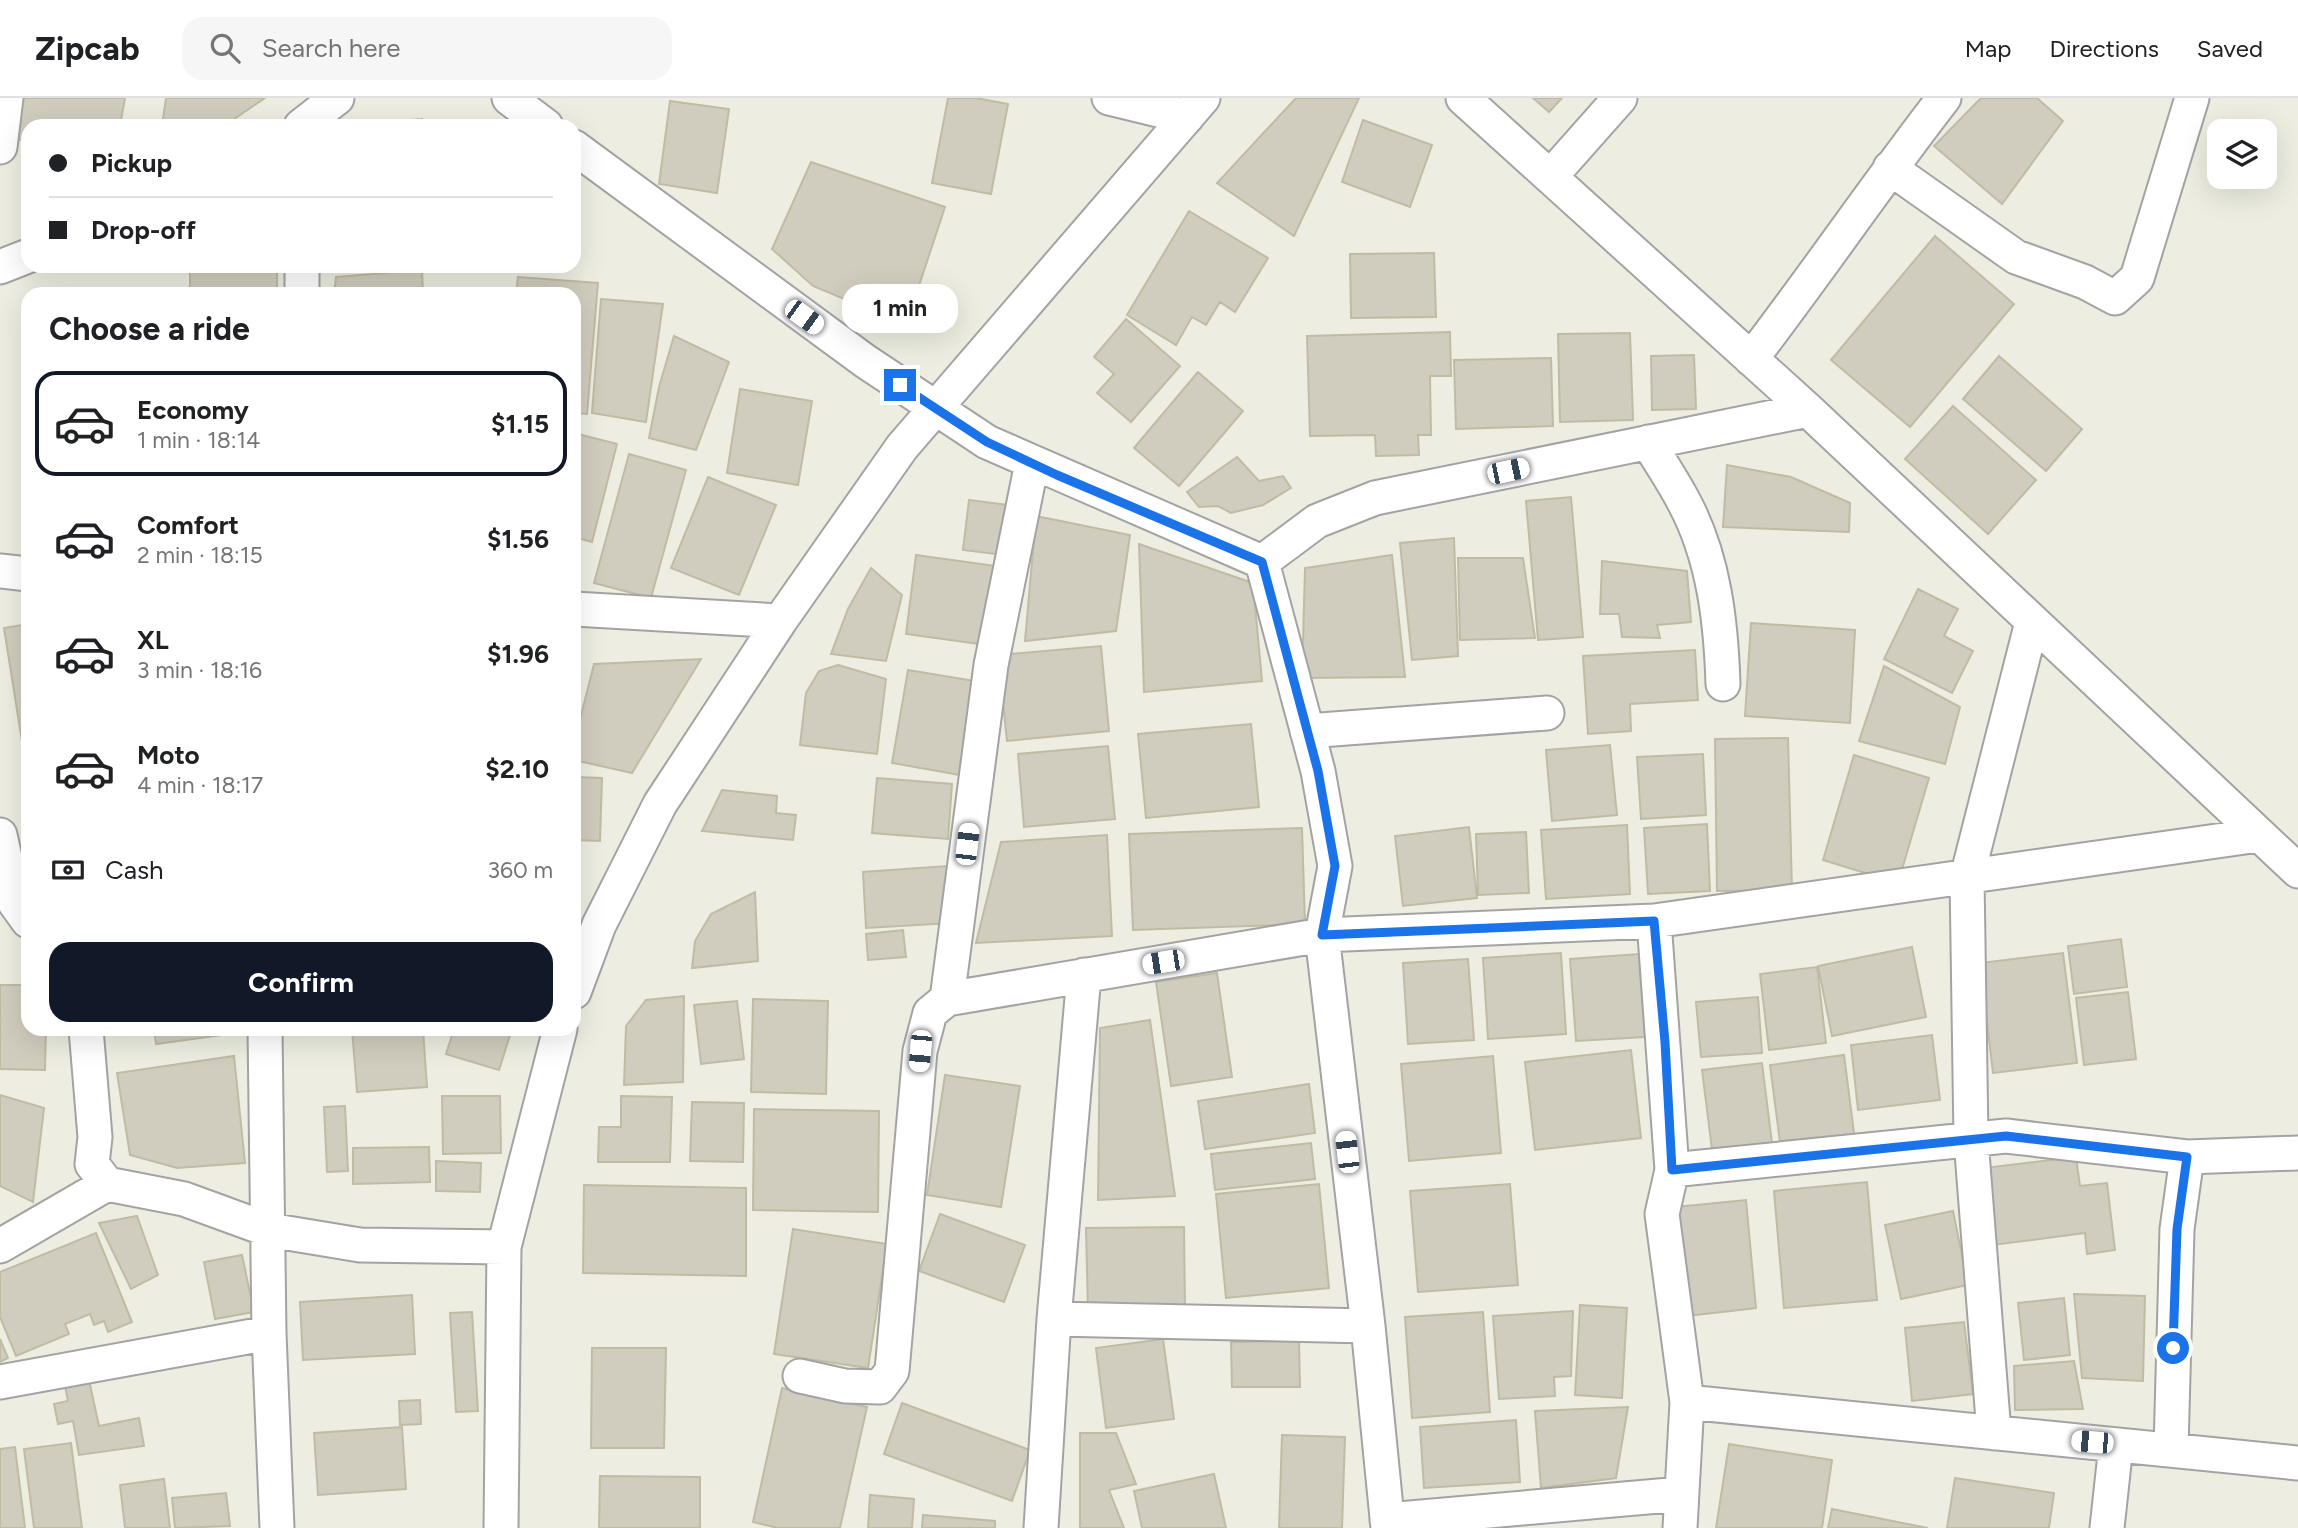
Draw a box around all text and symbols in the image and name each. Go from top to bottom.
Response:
search box [182,17,672,80]
text: Zipcab [35,29,140,68]
icon: search [206,29,244,67]
text: Search here [262,32,401,64]
text: Map [1965,34,2011,63]
text: Directions [2049,34,2159,63]
text: Saved [2197,34,2263,63]
map controls [2207,119,2277,189]
button: layers [2207,119,2277,189]
text: Pickup [91,147,172,179]
text: Drop-off [91,214,196,246]
callout: 1 min [842,284,958,332]
text: 1 min [873,294,927,322]
car [781,296,828,338]
text: Choose a ride [49,310,250,348]
route end [884,369,916,401]
icon: car [53,392,116,455]
text: Economy [137,394,249,426]
text: $1.15 [491,408,549,440]
text: 1 min · 18:14 [137,426,260,454]
car [1486,456,1531,486]
icon: car [53,507,116,570]
text: Comfort [137,509,239,541]
text: $1.56 [487,523,549,555]
text: 2 min · 18:15 [137,541,263,569]
icon: car [53,622,116,685]
text: XL [137,624,169,656]
text: $1.96 [487,638,549,670]
text: 3 min · 18:16 [137,656,262,684]
icon: car [53,737,116,800]
text: Moto [137,739,200,771]
text: $2.10 [485,753,549,785]
text: 4 min · 18:17 [137,771,263,799]
car [955,822,980,866]
icon: cash [49,851,87,889]
text: Cash [105,854,164,886]
text: 360 m [487,856,553,884]
button: Confirm [49,942,553,1022]
car [1141,948,1186,976]
car [908,1029,933,1073]
car [1335,1130,1360,1174]
route start [2157,1332,2189,1364]
car [2071,1430,2114,1454]

